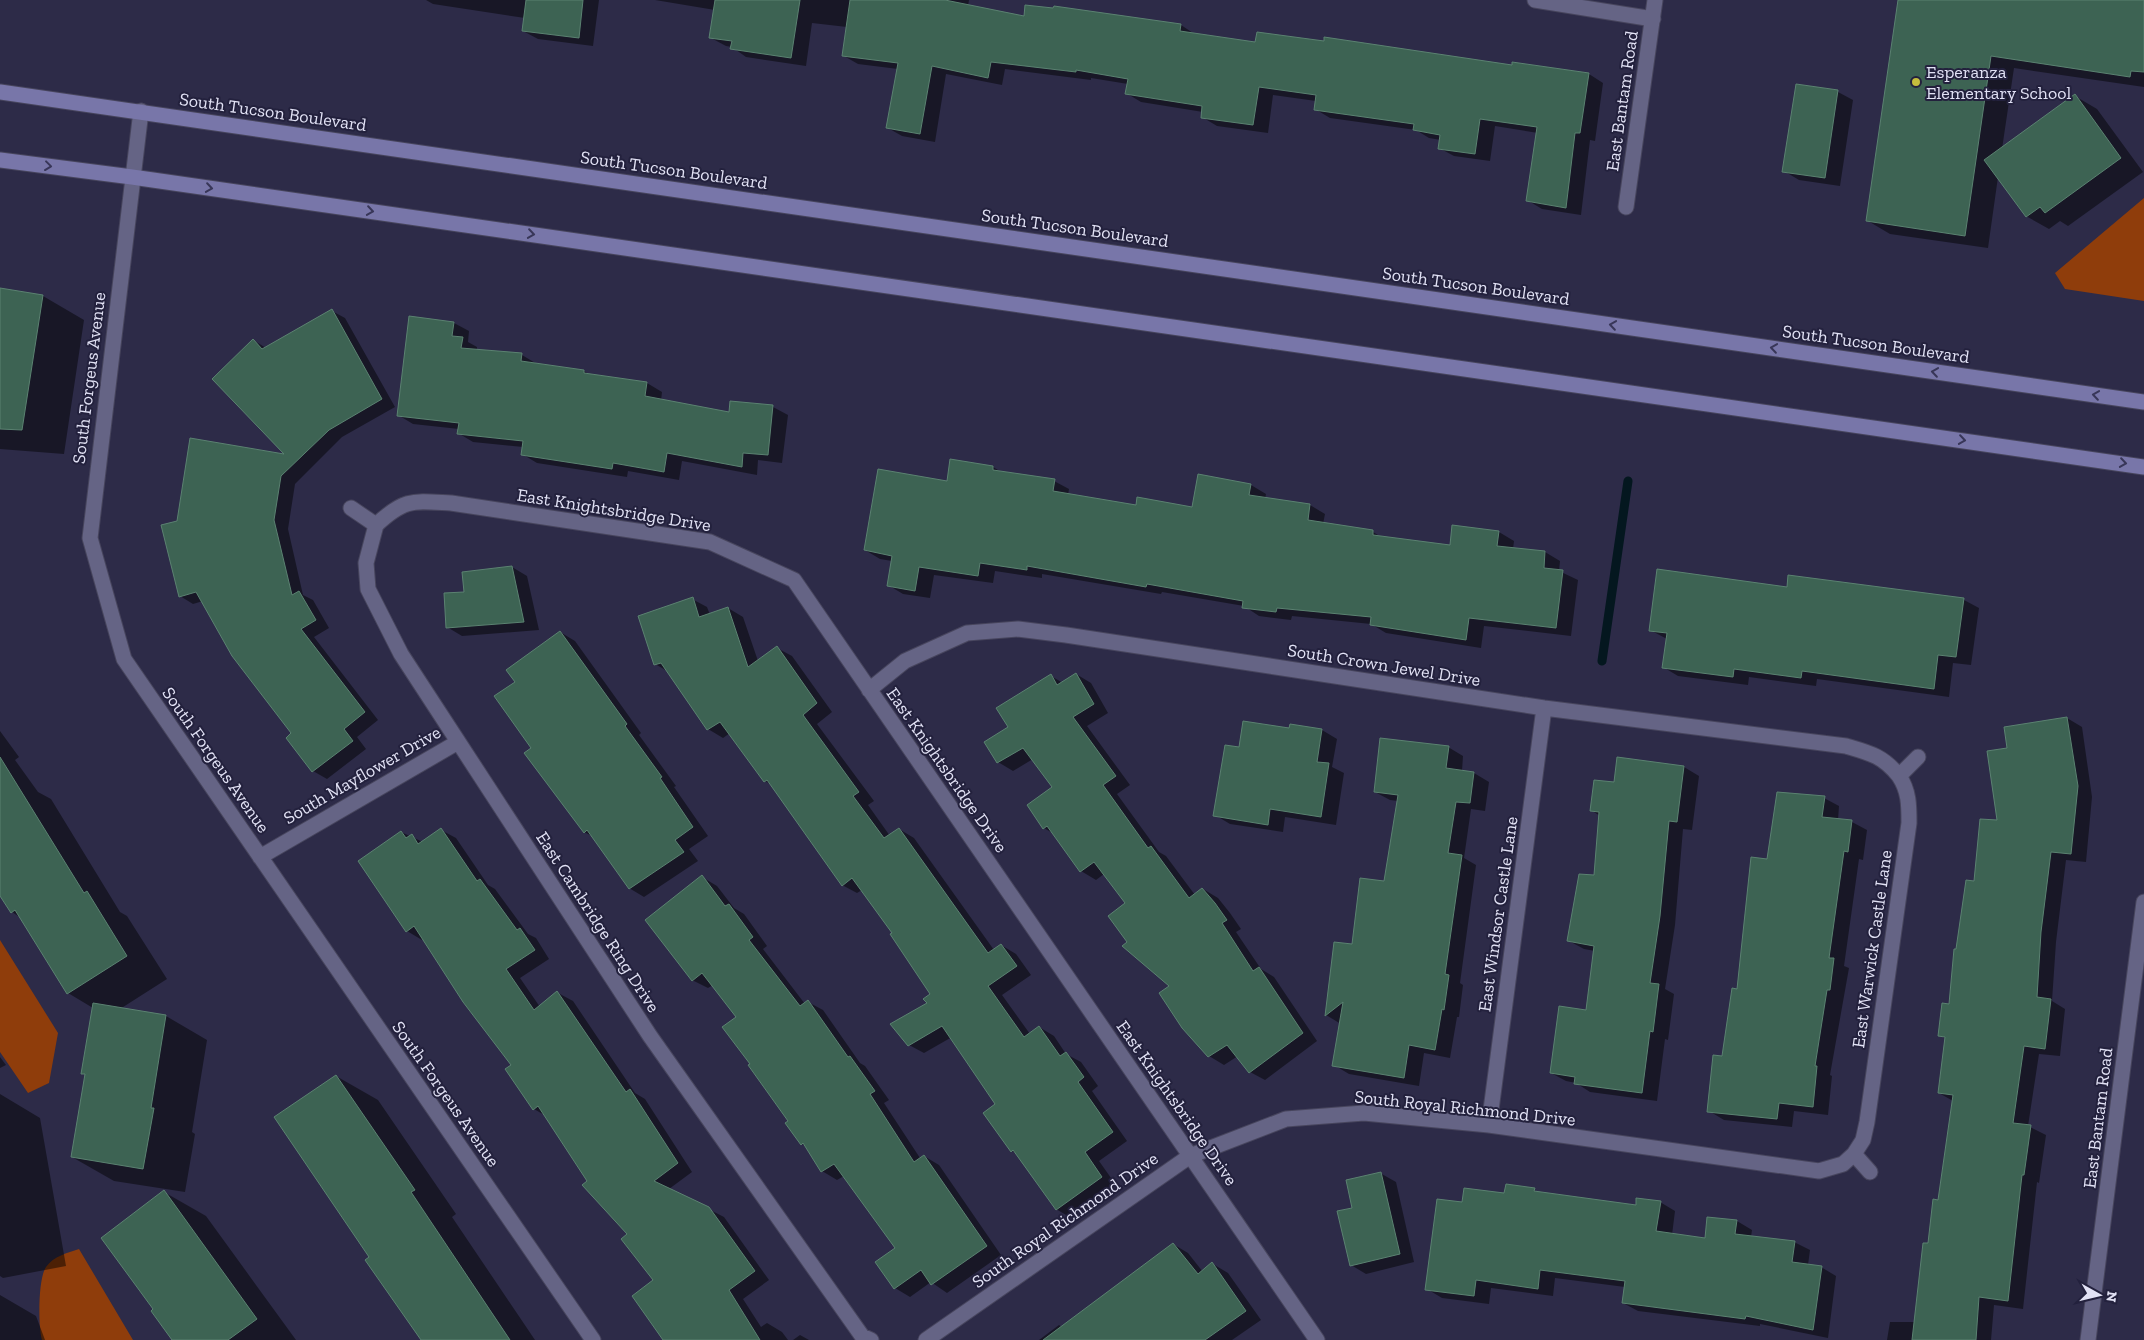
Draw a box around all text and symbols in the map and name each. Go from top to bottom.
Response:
street label: East Bantam Road [1601,29,1643,173]
place label: Esperanza Elementary School [1926,61,2071,104]
marker: Esperanza Elementary School [1910,76,1922,88]
street label: South Tucson Boulevard [178,88,368,136]
street label: South Tucson Boulevard [579,146,769,194]
one-way arrow [45,160,53,171]
one-way arrow [206,182,214,193]
street label: South Tucson Boulevard [980,204,1170,252]
one-way arrow [366,206,375,216]
one-way arrow [527,229,535,239]
street label: South Tucson Boulevard [1381,262,1571,310]
street label: South Forgeus Avenue [68,291,110,465]
one-way arrow [1609,320,1617,331]
street label: South Tucson Boulevard [1781,320,1971,368]
one-way arrow [1770,344,1778,354]
one-way arrow [1931,367,1939,378]
one-way arrow [2091,390,2099,401]
one-way arrow [1957,435,1966,445]
one-way arrow [2118,458,2127,468]
street label: East Knightsbridge Drive [515,484,713,536]
street label: South Crown Jewel Drive [1286,639,1482,691]
street label: South Forgeus Avenue [157,683,275,837]
street label: East Knightsbridge Drive [882,683,1012,857]
street label: South Mayflower Drive [279,721,445,829]
street label: East Windsor Castle Lane [1473,815,1523,1013]
street label: East Cambridge Ring Drive [531,827,665,1017]
street label: East Warwick Castle Lane [1847,849,1897,1049]
street label: East Knightsbridge Drive [1112,1016,1242,1190]
street label: South Forgeus Avenue [387,1017,505,1171]
street label: East Bantam Road [2078,1046,2118,1190]
street label: South Royal Richmond Drive [1353,1085,1577,1131]
street label: South Royal Richmond Drive [968,1147,1162,1293]
north arrow [2074,1270,2124,1320]
text: N [2102,1290,2121,1304]

